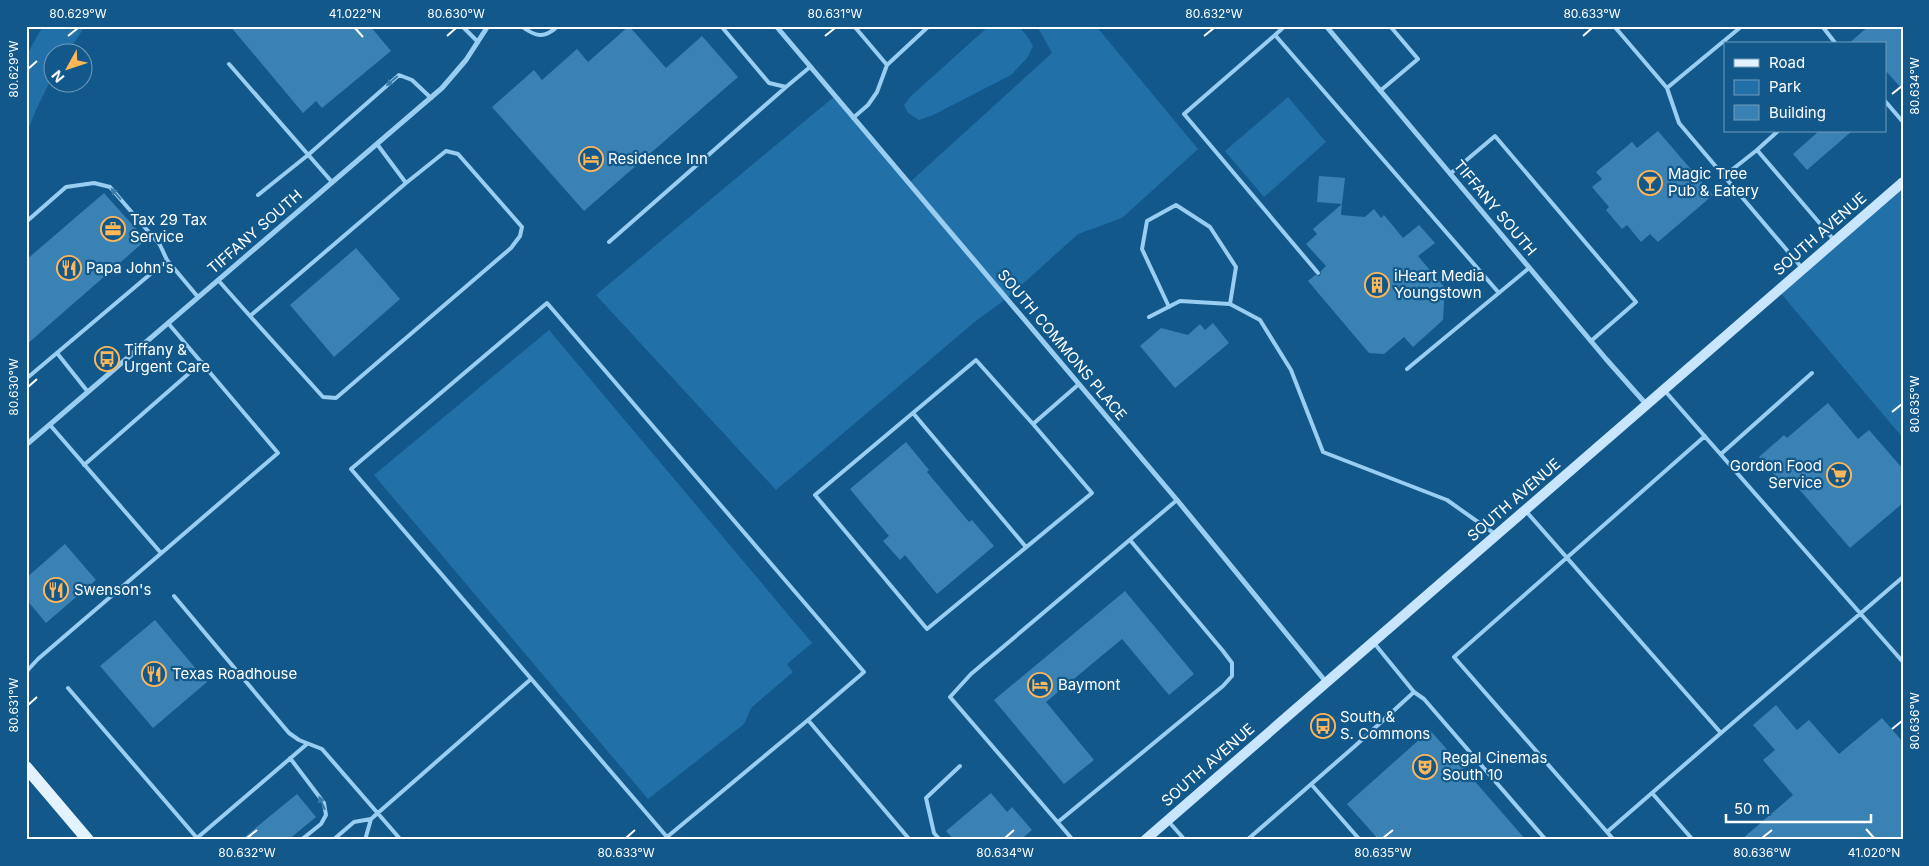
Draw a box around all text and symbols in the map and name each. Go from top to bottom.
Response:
text: 80.629°W [49,6,107,21]
text: 41.022°N [329,6,381,21]
text: 80.630°W [427,6,485,21]
text: 80.631°W [808,6,863,21]
text: 80.632°W [1185,6,1243,21]
text: 80.633°W [1563,6,1621,21]
text: 80.629°W [6,40,21,98]
north arrow [42,42,92,92]
legend [1724,42,1886,132]
text: Road [1769,53,1805,72]
text: 80.634°W [1907,57,1922,115]
text: N [48,67,68,86]
one-way arrow [386,75,398,86]
text: Park [1769,77,1802,96]
text: Building [1769,103,1826,122]
hotel icon: Residence Inn [578,146,604,172]
place label: Residence Inn [608,149,708,168]
street label: TIFFANY SOUTH [1450,156,1541,259]
place label: Magic Tree Pub & Eatery [1668,164,1760,200]
bar icon: Magic Tree Pub & Eatery [1637,170,1663,196]
street label: TIFFANY SOUTH [203,185,306,278]
street label: SOUTH AVENUE [1769,188,1870,279]
one-way arrow [110,189,122,201]
place label: Tax 29 Tax Service [130,210,207,246]
office icon: Tax 29 Tax Service [100,216,126,242]
restaurant icon: Papa John's [56,255,82,281]
place label: Papa John's [86,258,174,277]
street label: SOUTH COMMONS PLACE [994,265,1131,424]
place label: iHeart Media Youngstown [1394,266,1485,302]
building icon: iHeart Media Youngstown [1364,272,1390,298]
place label: Tiffany & Urgent Care [124,340,210,376]
bus stop icon: Tiffany & Urgent Care [94,346,120,372]
text: 80.630°W [6,358,21,416]
text: 80.635°W [1907,375,1922,433]
street label: SOUTH AVENUE [1463,454,1564,545]
place label: Gordon Food Service [1730,456,1822,492]
supermarket icon: Gordon Food Service [1826,462,1852,488]
restaurant icon: Swenson's [43,577,69,603]
place label: Swenson's [74,580,152,599]
restaurant icon: Texas Roadhouse [141,661,167,687]
place label: Texas Roadhouse [172,664,297,683]
hotel icon: Baymont [1027,672,1053,698]
place label: Baymont [1058,675,1120,694]
text: 80.631°W [6,677,21,732]
text: 80.636°W [1907,692,1922,750]
place label: South & S. Commons [1340,707,1430,743]
bus stop icon: South & S. Commons [1310,713,1336,739]
street label: SOUTH AVENUE [1157,719,1258,810]
place label: Regal Cinemas South 10 [1442,748,1547,784]
theatre icon: Regal Cinemas South 10 [1412,754,1438,780]
scale bar [1726,791,1872,823]
one-way arrow [318,796,326,810]
text: 50 m [1734,799,1770,818]
text: 80.632°W [218,845,276,860]
text: 80.633°W [597,845,655,860]
text: 80.634°W [976,845,1034,860]
text: 80.635°W [1354,845,1412,860]
text: 80.636°W [1733,845,1791,860]
text: 41.020°N [1848,845,1900,860]

